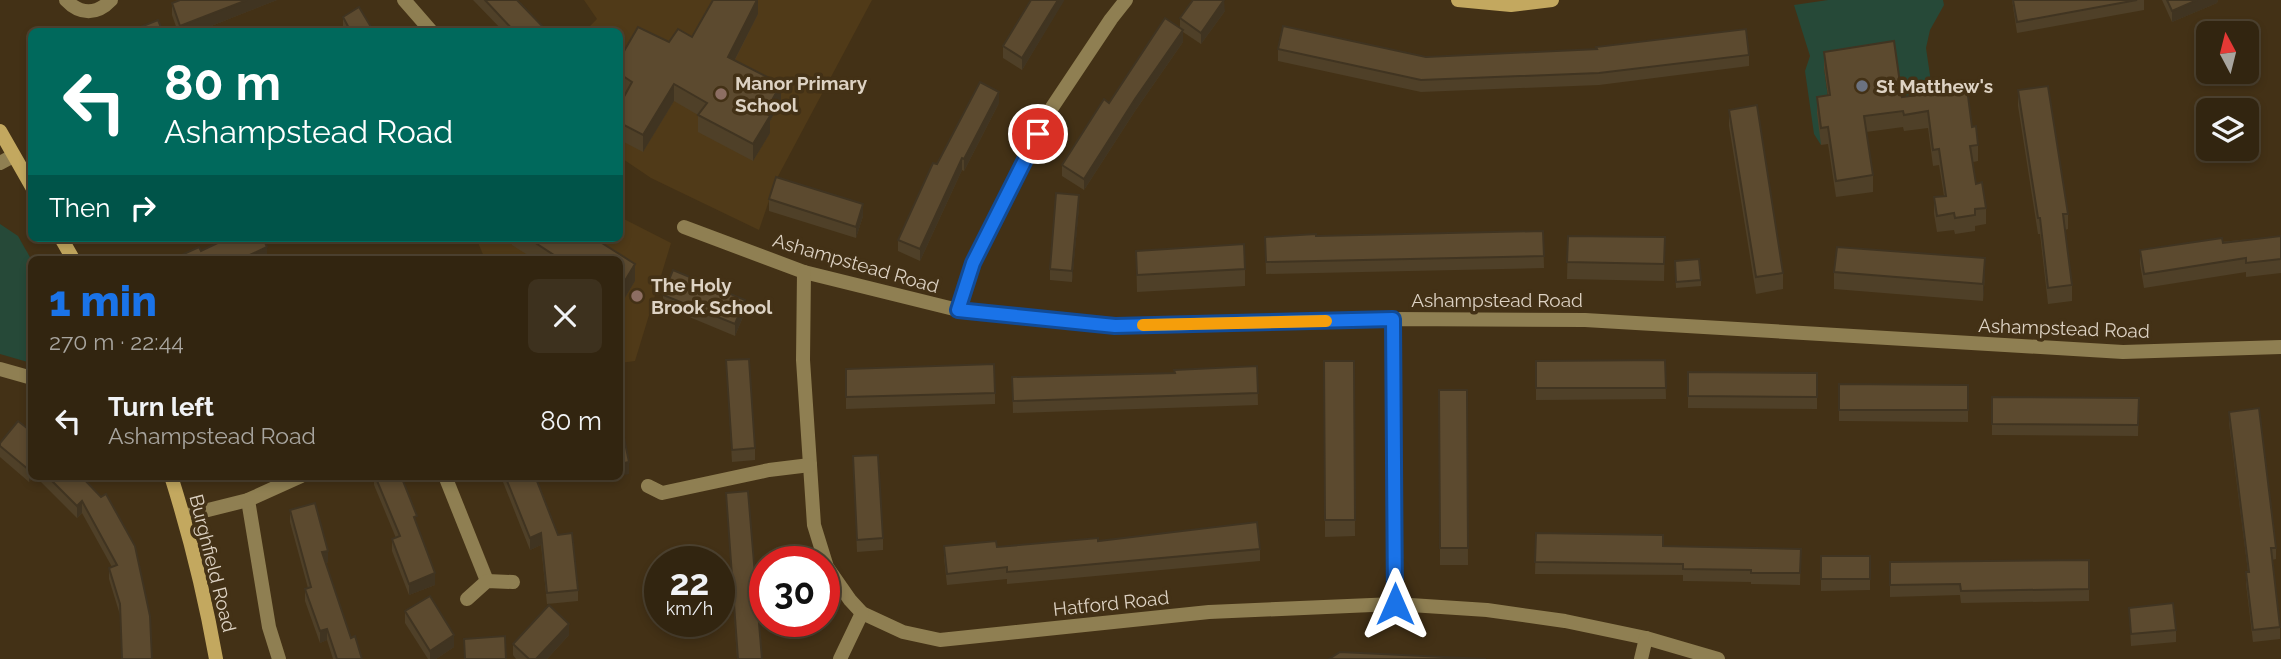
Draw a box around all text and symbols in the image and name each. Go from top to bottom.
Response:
north arrow [2196,21,2259,84]
map controls [2196,21,2259,161]
text: 80 m [164,54,281,111]
icon: left [49,56,140,147]
place label: Manor Primary School [735,72,868,116]
place label: St Matthew's [1876,75,1993,97]
marker: St Matthew's [1854,78,1870,94]
marker: Manor Primary School [713,86,729,102]
button: layers [2196,98,2259,161]
pin [1008,104,1068,164]
text: Ashampstead Road [164,113,453,150]
icon: arrive [1019,115,1057,153]
icon: right [124,189,162,227]
text: Then [49,193,110,223]
street label: Ashampstead Road [770,229,942,297]
place label: The Holy Brook School [651,274,773,318]
text: 1 min [49,277,157,326]
button: close [528,279,602,353]
marker: The Holy Brook School [629,288,645,304]
street label: Ashampstead Road [1411,289,1583,311]
street label: Ashampstead Road [1978,314,2150,342]
text: 270 m · 22:44 [49,328,184,355]
text: Turn left [108,392,214,422]
icon: left [49,402,87,440]
text: 80 m [540,406,602,436]
text: Ashampstead Road [108,422,316,449]
street label: Burghfield Road [185,492,241,634]
speed limit sign: 30 [749,546,840,637]
text: 22 [670,562,709,603]
position arrow [1358,567,1432,641]
street label: Hatford Road [1052,586,1170,620]
text: km/h [666,598,713,619]

